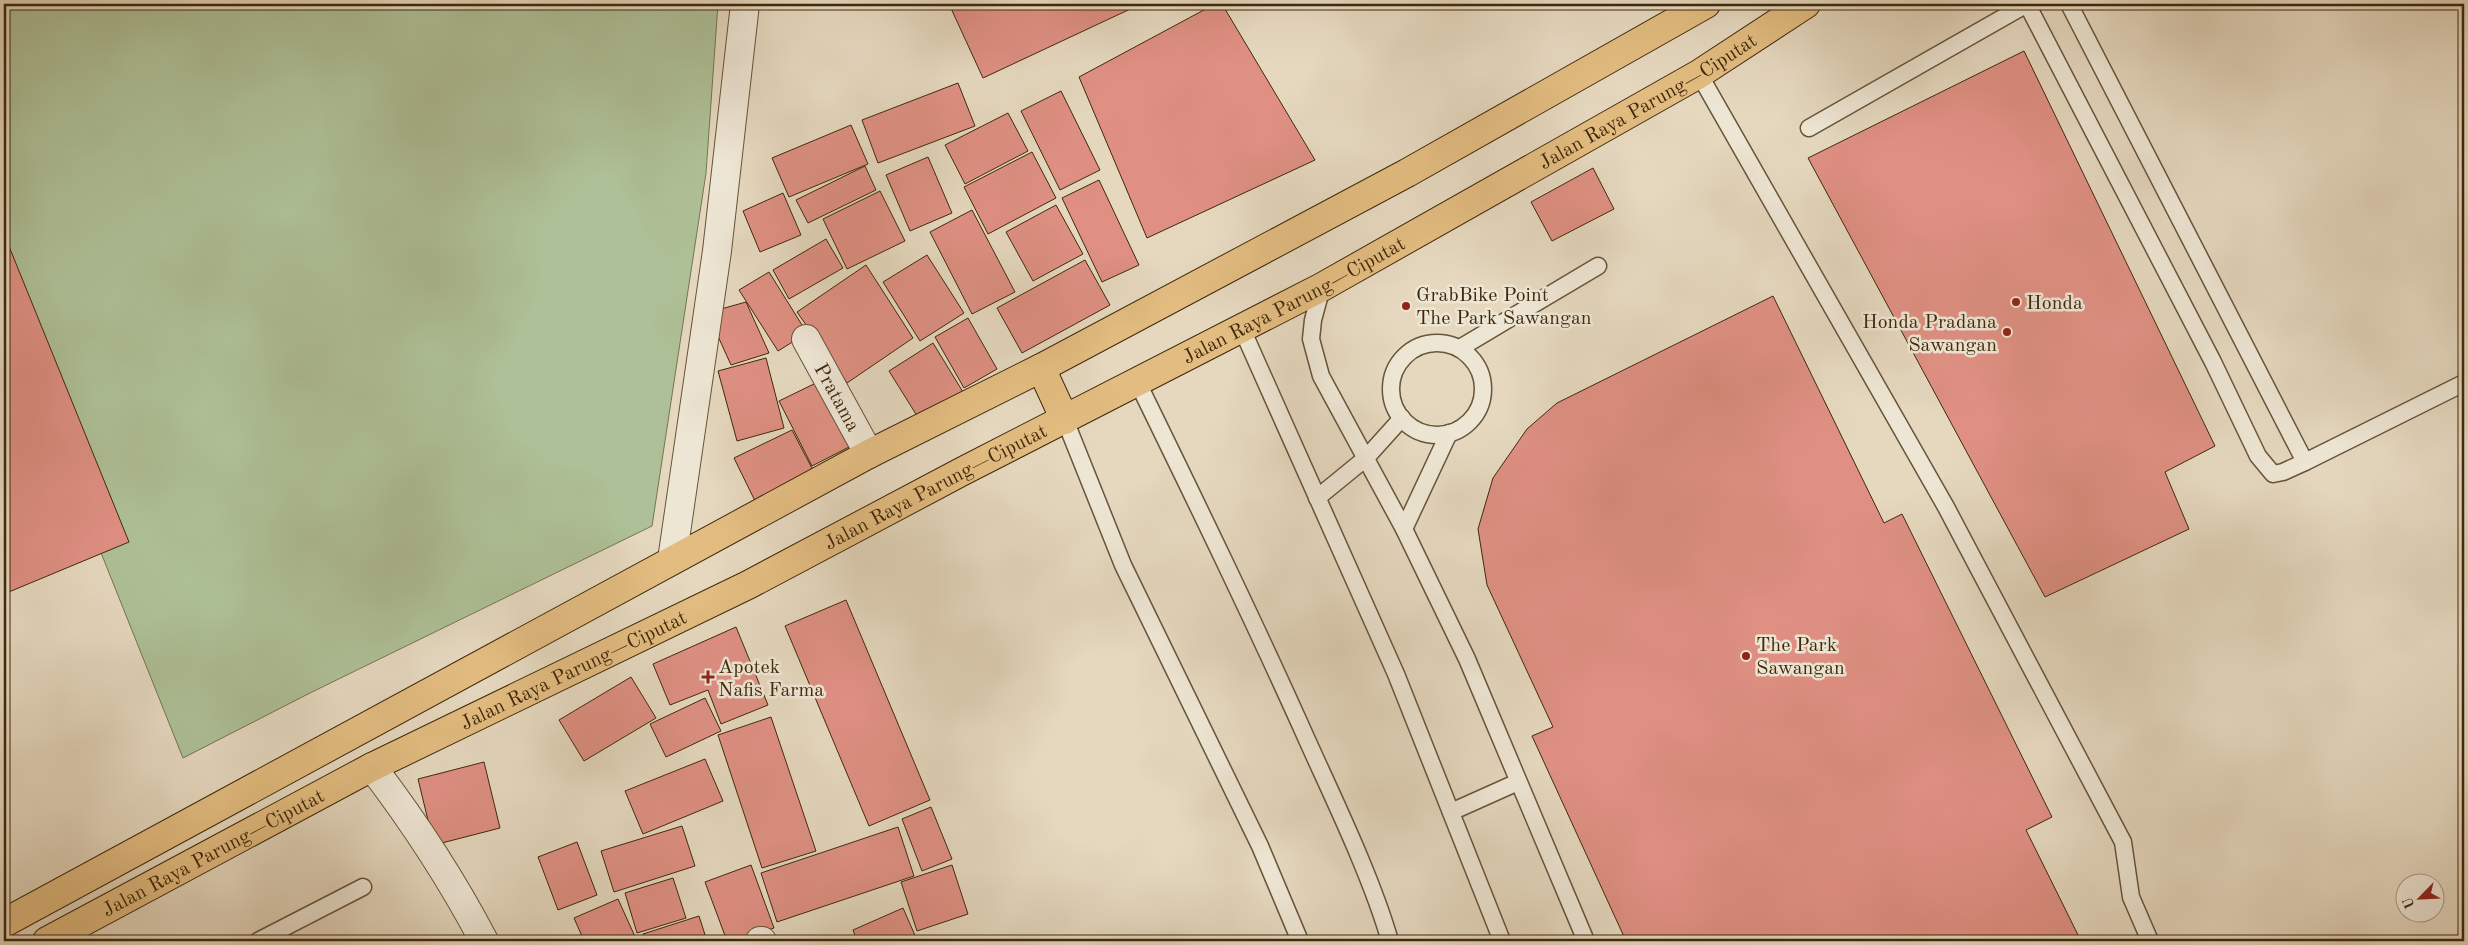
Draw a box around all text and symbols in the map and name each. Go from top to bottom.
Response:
street label: Jalan Raya Parung—Ciputat [1536,31,1761,174]
street label: Jalan Raya Parung—Ciputat [1180,234,1409,369]
place label: GrabBike Point The Park Sawangan [1416,286,1592,329]
place label: Honda [2026,294,2083,314]
marker: Honda [2010,296,2022,308]
marker: GrabBike Point The Park Sawangan [1400,300,1412,312]
place label: Honda Pradana Sawangan [1862,313,1997,356]
marker: Honda Pradana Sawangan [2001,326,2013,338]
street label: Pratama [809,360,863,435]
street label: Jalan Raya Parung—Ciputat [821,422,1051,555]
street label: Jalan Raya Parung—Ciputat [458,608,690,735]
place label: The Park Sawangan [1756,636,1845,679]
marker: The Park Sawangan [1740,650,1752,662]
place label: Apotek Nafis Farma [718,658,824,701]
marker: Apotek Nafis Farma [702,671,714,683]
street label: Jalan Raya Parung—Ciputat [99,787,328,922]
north arrow [2396,872,2446,922]
text: U [2400,895,2418,911]

